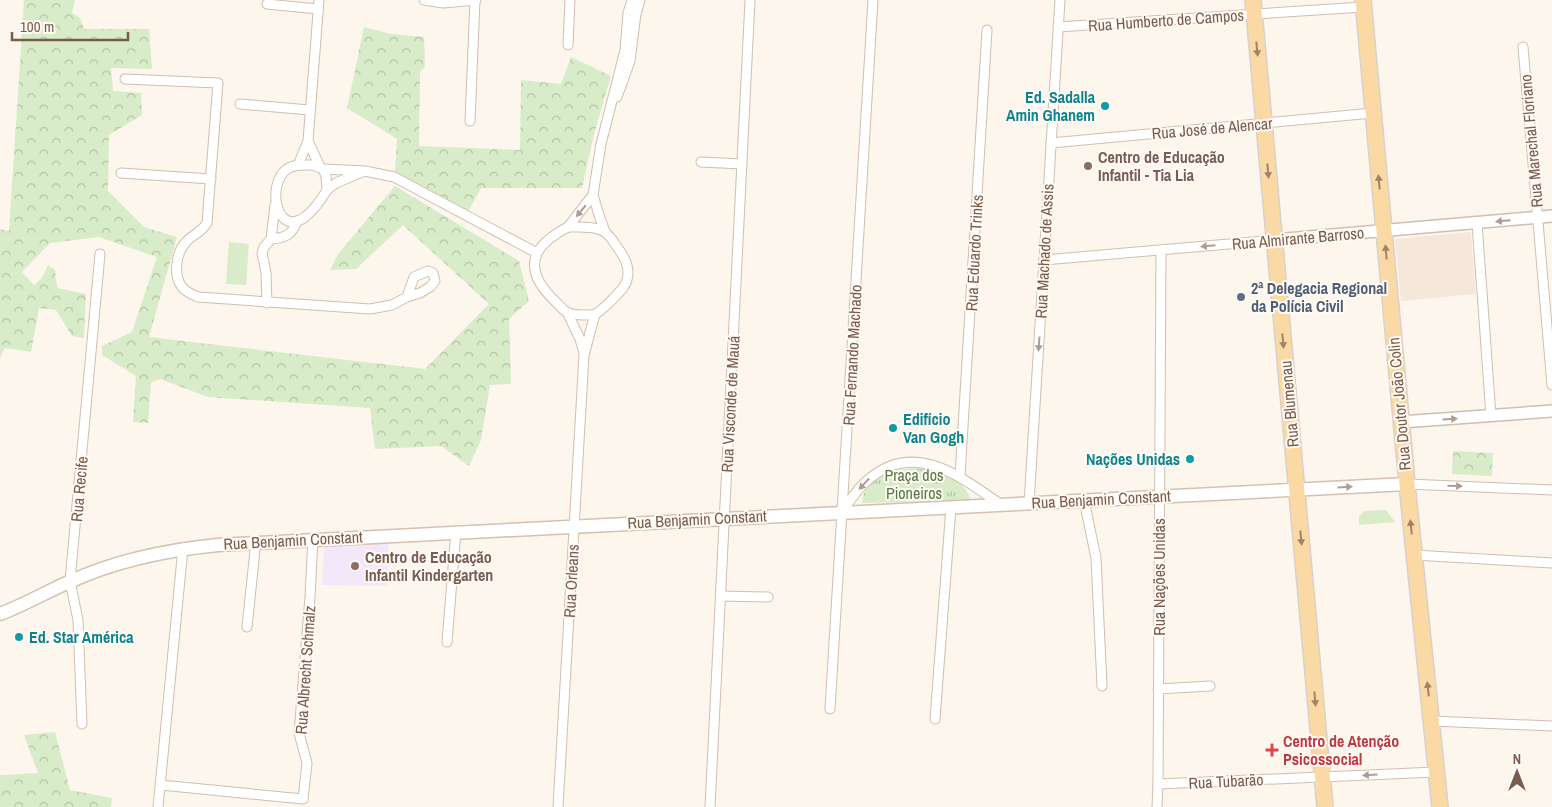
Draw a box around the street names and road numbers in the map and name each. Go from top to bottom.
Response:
street label: Rua Humberto de Campos [1087,4,1245,36]
street label: Rua Marechal Floriano [1514,74,1548,208]
street label: Rua José de Alencar [1151,112,1274,144]
street label: Rua Machado de Assis [1029,183,1059,319]
street label: Rua Eduardo Trinks [960,194,988,312]
street label: Rua Almirante Barroso [1231,221,1365,255]
street label: Rua Fernando Machado [837,284,867,426]
street label: Rua Visconde de Mauá [715,334,745,473]
street label: Rua Doutor João Colin [1382,337,1416,471]
street label: Rua Blumenau [1274,360,1304,448]
street label: Rua Recife [65,455,93,523]
street label: Rua Benjamin Constant [1031,484,1171,514]
street label: Rua Benjamin Constant [627,504,767,534]
street label: Rua Nações Unidas [1148,518,1170,636]
street label: Rua Benjamin Constant [223,525,363,555]
street label: Rua Orleans [558,544,584,618]
street label: Rua Albrecht Schmalz [290,604,321,735]
street label: Rua Tubarão [1188,768,1264,794]

